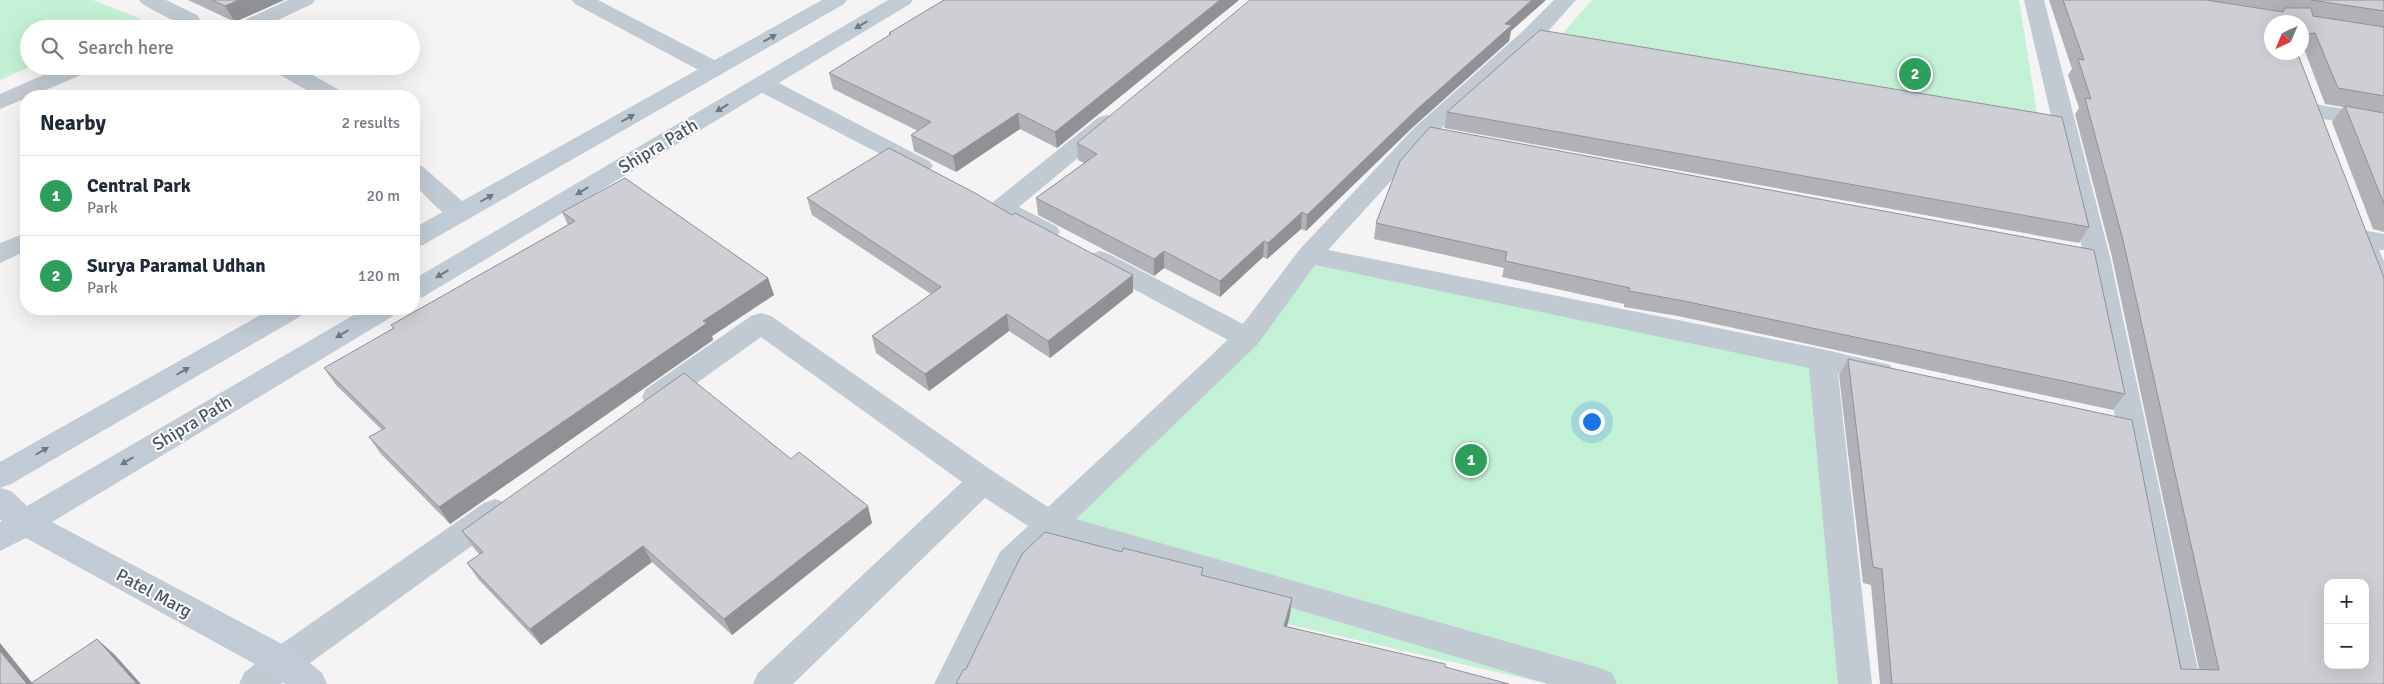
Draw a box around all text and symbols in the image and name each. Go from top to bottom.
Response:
north arrow [2264,15,2309,60]
search box [20,20,420,75]
one-way arrow [855,20,868,29]
icon: search [38,34,66,62]
one-way arrow [762,34,777,42]
text: Search here [78,36,174,60]
pin: 2 [1899,55,1931,93]
one-way arrow [715,104,728,113]
text: Nearby [40,110,106,136]
text: 2 results [341,113,400,133]
street label: Shipra Path [614,114,702,178]
one-way arrow [621,114,635,122]
text: Central Park [87,174,191,198]
text: 1 [52,186,60,206]
text: 20 m [366,186,400,206]
one-way arrow [575,187,588,196]
one-way arrow [479,194,494,202]
text: Park [87,198,118,218]
text: Surya Paramal Udhan [87,254,266,278]
text: 2 [52,266,60,286]
text: 120 m [358,266,400,286]
one-way arrow [436,270,449,279]
text: Park [87,278,118,298]
one-way arrow [336,329,349,338]
one-way arrow [176,367,191,375]
street label: Shipra Path [148,391,236,455]
your location [1579,409,1605,435]
pin: 1 [1455,441,1487,479]
one-way arrow [36,447,49,456]
one-way arrow [121,457,134,466]
street label: Patel Marg [112,564,196,622]
map controls [2324,579,2369,669]
button: + [2324,579,2369,624]
button: − [2324,624,2369,669]

